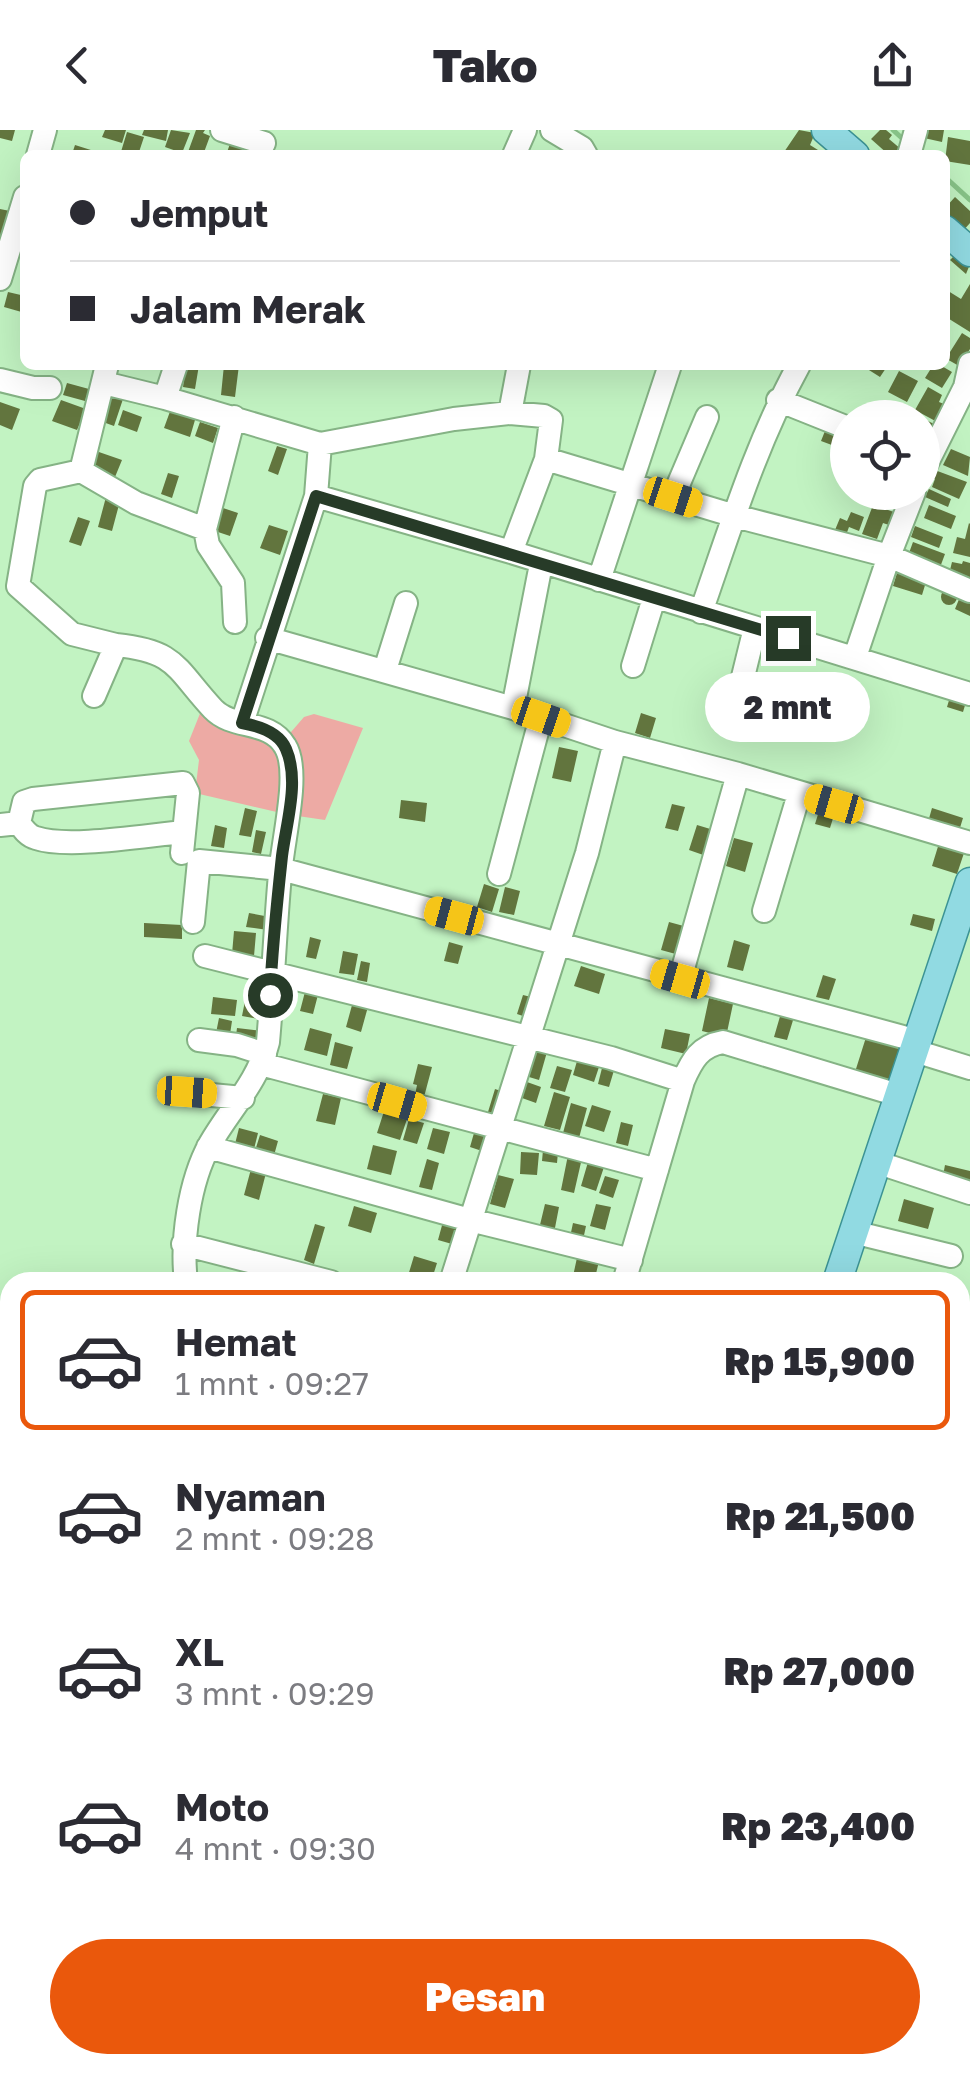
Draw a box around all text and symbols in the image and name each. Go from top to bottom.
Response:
icon: back [50,38,105,93]
text: Tako [433,38,537,92]
icon: share [865,38,920,93]
text: Jemput [130,190,269,235]
text: Jalam Merak [130,286,366,331]
map controls [830,400,940,510]
button: locate [830,400,940,510]
car [640,473,706,521]
route end [766,616,811,661]
callout: 2 mnt [706,673,870,743]
text: 2 mnt [743,688,832,726]
car [508,693,574,741]
car [801,781,867,827]
car [421,894,487,938]
car [647,956,713,1002]
route start [248,973,293,1018]
car [156,1075,218,1109]
car [364,1079,430,1125]
icon: car [55,1315,145,1405]
text: Hemat [175,1319,297,1364]
text: Rp 15,900 [724,1338,915,1383]
text: 1 mnt · 09:27 [175,1364,369,1402]
icon: car [55,1470,145,1560]
text: Nyaman [175,1474,326,1519]
text: Rp 21,500 [725,1493,915,1538]
text: 2 mnt · 09:28 [175,1519,375,1557]
icon: car [55,1625,145,1715]
text: XL [175,1629,224,1674]
text: Rp 27,000 [723,1648,915,1693]
text: 3 mnt · 09:29 [175,1674,375,1712]
icon: car [55,1780,145,1870]
text: Moto [175,1784,269,1829]
text: Rp 23,400 [721,1803,915,1848]
text: 4 mnt · 09:30 [175,1829,376,1867]
button: Pesan [50,1939,920,2054]

